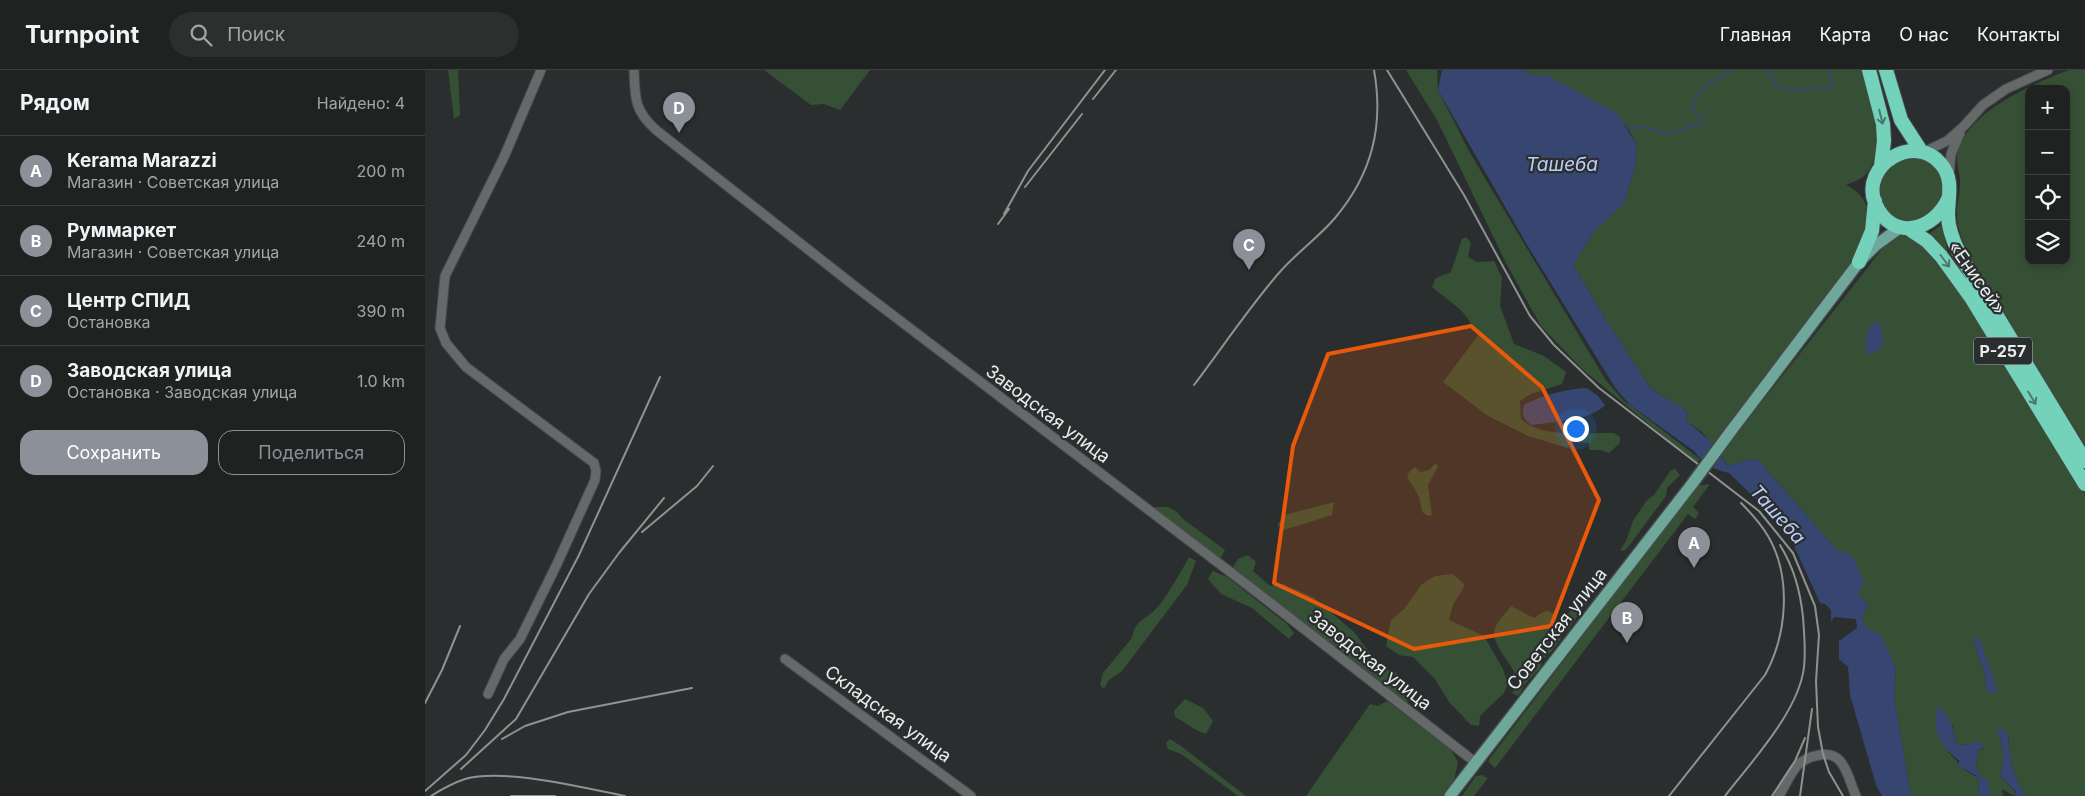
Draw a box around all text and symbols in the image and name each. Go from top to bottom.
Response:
search box [169,12,519,57]
text: Turnpoint [25,20,139,49]
icon: search [187,21,215,49]
text: Поиск [227,23,285,46]
text: Главная [1720,24,1791,45]
text: Карта [1819,24,1871,45]
text: О нас [1899,24,1949,45]
text: Контакты [1977,24,2060,45]
map controls [2025,85,2070,265]
button: + [2025,85,2070,130]
text: Рядом [20,90,90,115]
pin: D [663,92,695,133]
text: Найдено: 4 [317,93,405,113]
one-way arrow [1877,109,1886,125]
button: − [2025,130,2070,175]
text: Kerama Marazzi [67,149,217,172]
water label: Ташеба [1526,153,1598,176]
text: A [30,161,42,181]
text: 200 m [357,161,405,181]
text: Магазин · Советская улица [67,172,279,192]
button: locate [2025,175,2070,220]
text: Руммаркет [67,219,176,242]
button: layers [2025,220,2070,265]
pin: C [1233,229,1265,270]
text: B [31,231,41,251]
text: 240 m [357,231,405,251]
street label: «Енисей» [1945,237,2010,318]
text: Магазин · Советская улица [67,242,279,262]
one-way arrow [1939,254,1950,267]
text: Центр СПИД [67,289,190,312]
text: C [30,301,42,321]
text: 390 m [357,301,405,321]
text: Остановка [67,312,151,332]
road number: Р-257 [1974,338,2032,364]
text: Заводская улица [67,359,232,382]
street label: Заводская улица [982,360,1114,467]
text: D [30,371,42,391]
text: 1.0 km [357,371,405,391]
text: Остановка · Заводская улица [67,382,297,402]
one-way arrow [2028,390,2038,404]
your location [1563,416,1589,442]
button: Сохранить [20,430,208,475]
button: Поделиться [218,430,405,475]
water label: Ташеба [1745,480,1811,549]
pin: A [1678,527,1710,568]
street label: Советская улица [1502,564,1611,694]
pin: B [1611,602,1643,643]
street label: Заводская улица [1305,605,1436,714]
street label: Складская улица [821,661,956,766]

